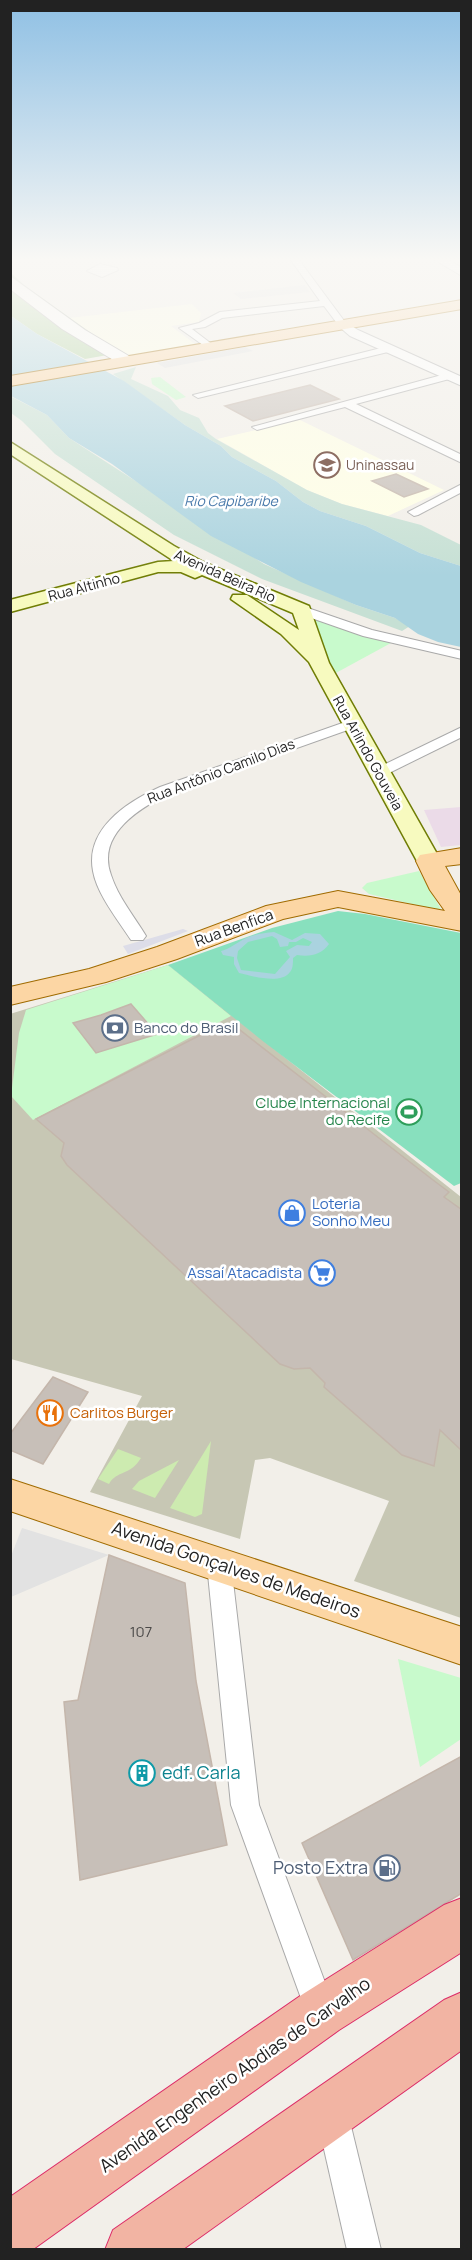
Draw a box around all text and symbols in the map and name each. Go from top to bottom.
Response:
school or university icon: Uninassau [312,450,342,480]
place label: Uninassau [346,455,414,474]
water label: Rio Capibaribe [184,491,279,510]
street label: Avenida Beira Rio [171,545,279,606]
street label: Rua Altinho [46,568,122,605]
street label: Rua Arlindo Gouveia [329,692,408,813]
street label: Rua Antônio Camilo Dias [144,734,297,807]
street label: Rua Benfica [192,904,276,951]
bank icon: Banco do Brasil [100,1013,130,1043]
place label: Banco do Brasil [134,1017,239,1038]
place label: Clube Internacional do Recife [255,1092,390,1130]
sports icon: Clube Internacional do Recife [394,1097,424,1127]
place label: Loteria Sonho Meu [312,1193,390,1231]
shop icon: Loteria Sonho Meu [277,1198,307,1228]
supermarket icon: Assaí Atacadista [307,1258,337,1288]
place label: Assaí Atacadista [187,1262,302,1283]
restaurant icon: Carlitos Burger [35,1398,65,1428]
place label: Carlitos Burger [70,1402,174,1423]
street label: Avenida Gonçalves de Medeiros [109,1515,364,1623]
house number: 107 [130,1621,152,1642]
building icon: edf. Carla [127,1758,157,1788]
place label: edf. Carla [162,1760,240,1784]
fuel station icon: Posto Extra [372,1853,402,1883]
place label: Posto Extra [273,1855,368,1879]
street label: Avenida Engenheiro Abdias de Carvalho [94,1971,375,2177]

